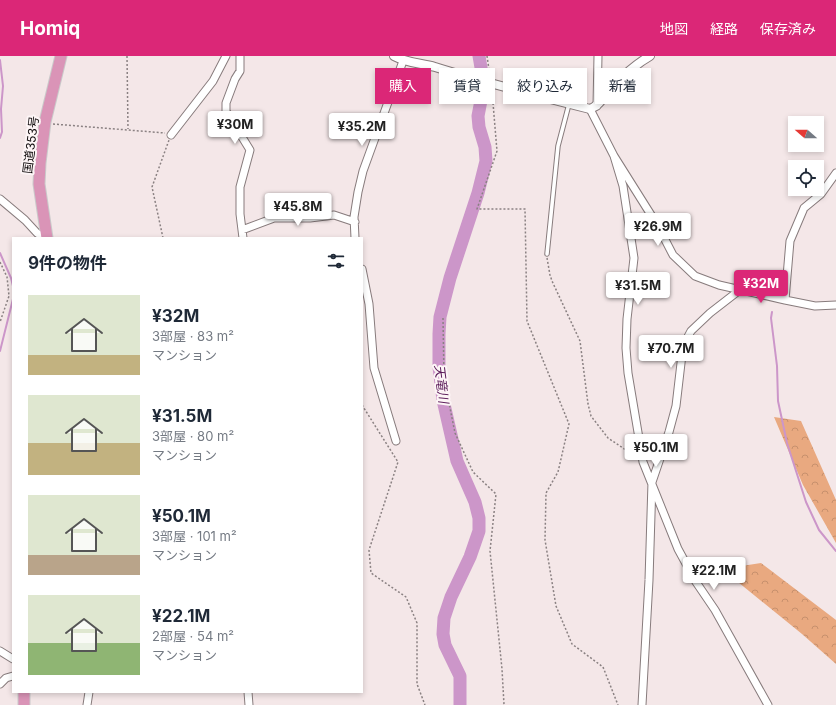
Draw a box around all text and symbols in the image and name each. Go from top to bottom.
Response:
text: Homiq [20,17,80,40]
text: 地図 [660,20,688,37]
text: 経路 [710,20,738,37]
text: 保存済み [760,20,816,37]
chip: 購入 [375,68,431,104]
chip: 賃貸 [439,68,495,104]
chip: 絞り込み [503,68,587,104]
chip: 新着 [595,68,651,104]
pin: ¥30M [211,111,259,145]
pin: ¥35.2M [329,113,395,147]
street label: 国道353号 [20,115,41,175]
text: ¥30M [217,116,253,132]
north arrow [788,116,824,152]
map controls [788,116,824,196]
text: ¥35.2M [338,118,386,134]
button: locate [788,160,824,196]
pin: ¥45.8M [265,193,331,227]
text: ¥45.8M [274,198,322,214]
pin: ¥26.9M [625,213,691,247]
text: ¥26.9M [634,218,682,234]
icon: filters [325,250,347,272]
text: 9件の物件 [28,253,107,273]
pin: ¥32M [737,270,785,304]
pin: ¥31.5M [605,272,671,306]
text: ¥32M [743,275,779,291]
text: ¥31.5M [615,277,661,293]
text: ¥32M [152,306,199,326]
icon: home [60,311,108,359]
text: 3部屋 · 83 m² [152,328,234,344]
pin: ¥70.7M [638,335,704,369]
text: ¥70.7M [648,340,694,356]
text: マンション [152,347,217,363]
water label: 天竜川 [432,364,453,406]
text: ¥31.5M [152,406,212,426]
icon: home [60,411,108,459]
text: 3部屋 · 80 m² [152,428,234,444]
pin: ¥50.1M [623,434,689,468]
text: ¥50.1M [634,439,679,455]
text: マンション [152,447,217,463]
text: ¥50.1M [152,506,211,526]
icon: home [60,511,108,559]
text: 3部屋 · 101 m² [152,528,237,544]
text: マンション [152,547,217,563]
pin: ¥22.1M [681,557,747,591]
text: ¥22.1M [692,562,736,578]
text: ¥22.1M [152,606,210,626]
icon: home [60,611,108,659]
text: 2部屋 · 54 m² [152,628,234,644]
text: マンション [152,647,217,663]

